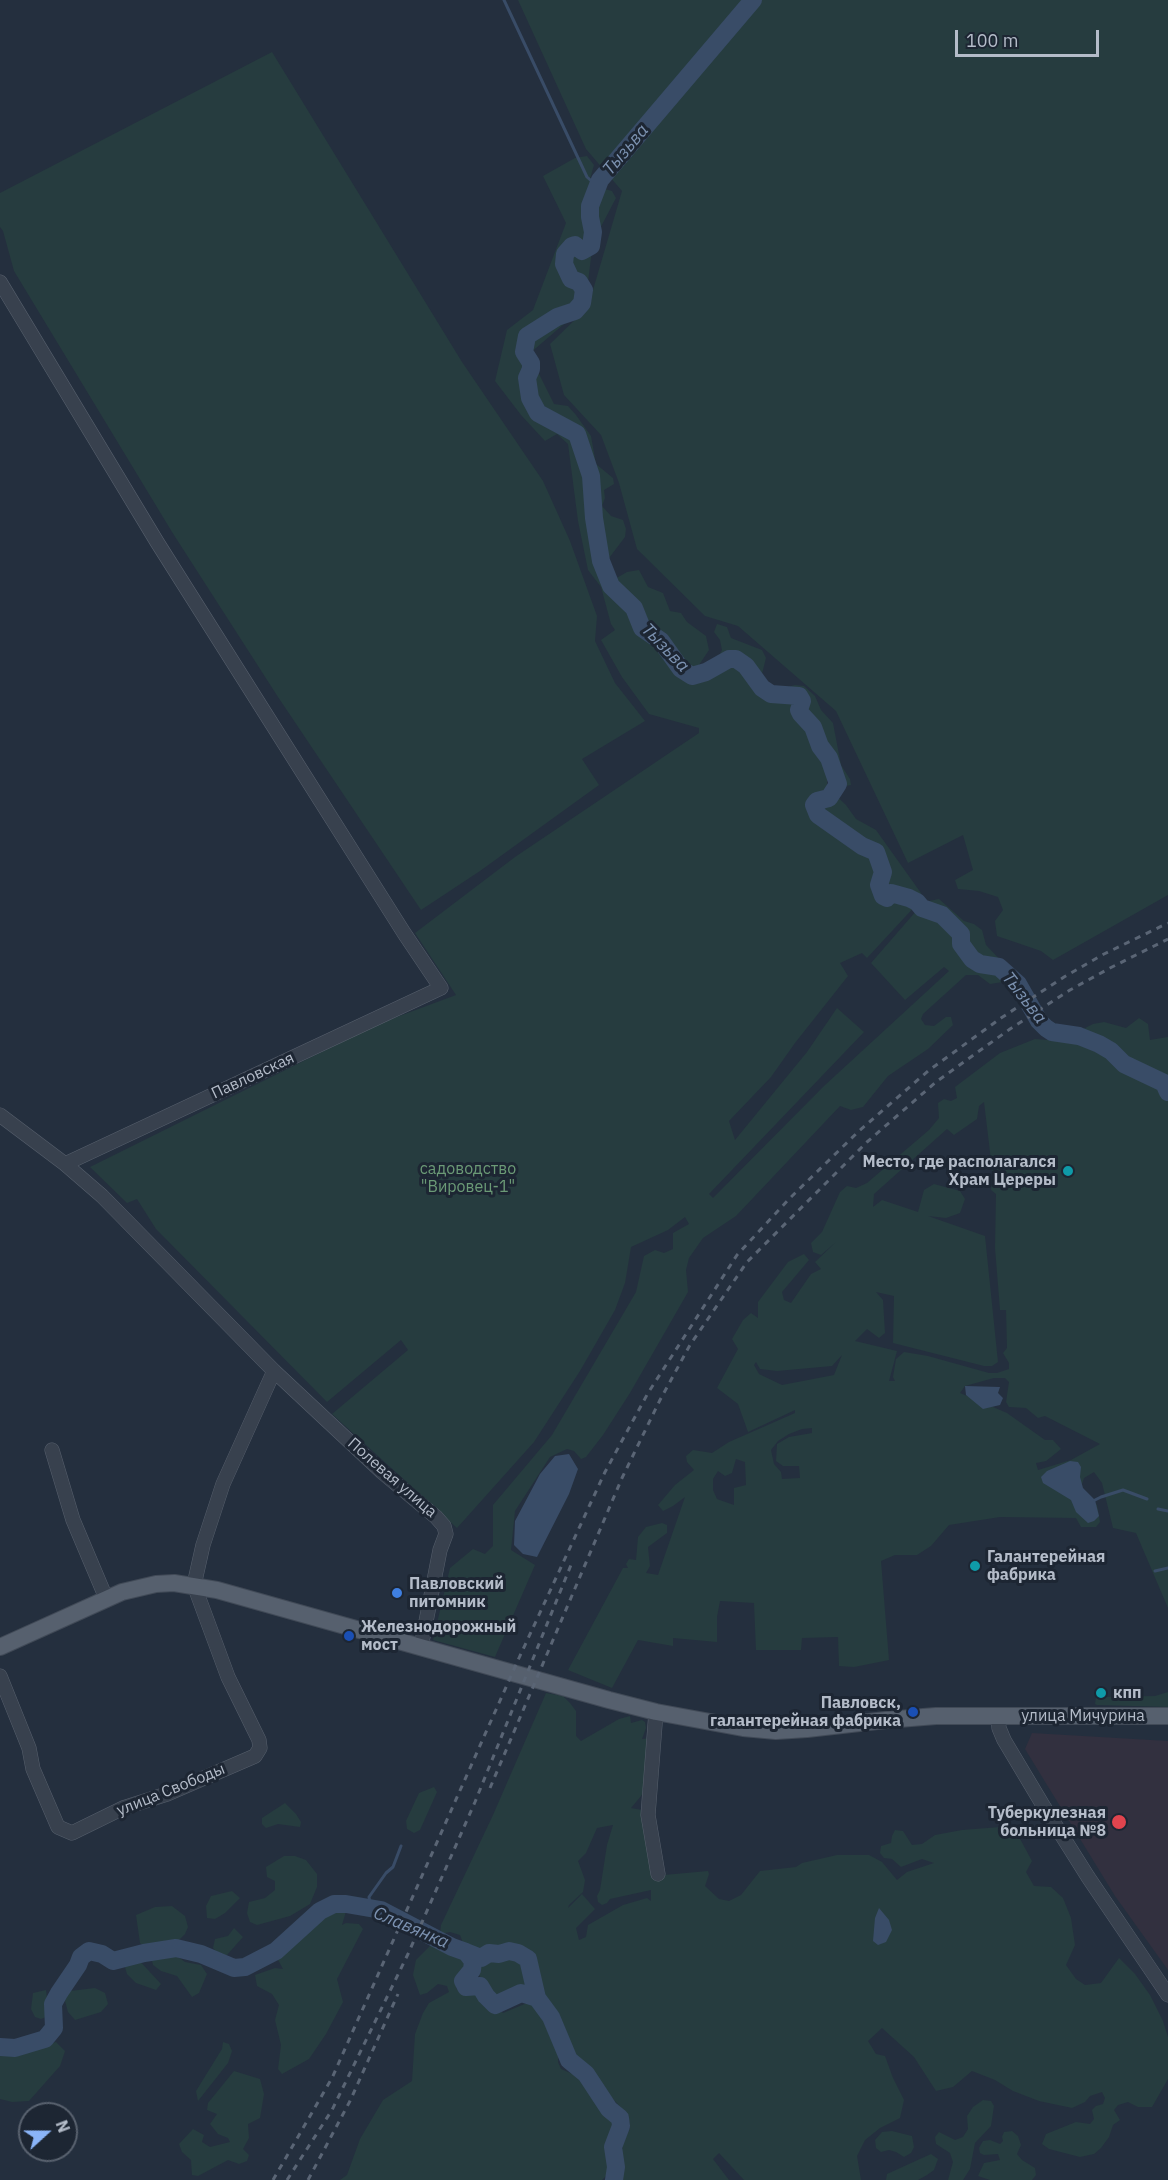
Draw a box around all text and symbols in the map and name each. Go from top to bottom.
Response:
scale bar [958,18,1102,56]
text: 100 m [966,29,1018,52]
water label: Тызьва [599,120,653,180]
water label: Тызьва [637,619,693,677]
water label: Тызьва [997,968,1051,1028]
street label: Павловская [209,1048,297,1104]
place label: Место, где располагался Храм Цереры [863,1152,1056,1190]
park label: садоводство "Вировец-1" [420,1159,516,1197]
marker: Место, где располагался Храм Цереры [1061,1164,1075,1178]
street label: Полевая улица [343,1434,441,1522]
place label: Галантерейная фабрика [987,1547,1105,1585]
marker: Галантерейная фабрика [968,1559,982,1573]
place label: Павловский питомник [409,1574,504,1612]
marker: Павловский питомник [390,1586,404,1600]
place label: Железнодорожный мост [361,1617,516,1655]
marker: Железнодорожный мост [342,1629,356,1643]
place label: кпп [1113,1683,1142,1703]
marker: кпп [1094,1686,1108,1700]
place label: Павловск, галантерейная фабрика [710,1693,901,1731]
marker: Павловск, галантерейная фабрика [906,1705,920,1719]
street label: улица Мичурина [1021,1706,1145,1726]
street label: улица Свободы [114,1760,228,1820]
place label: Туберкулезная больница №8 [988,1803,1106,1841]
marker: Туберкулезная больница №8 [1110,1813,1128,1831]
water label: Славянка [370,1902,452,1954]
north arrow [18,2102,78,2162]
text: N [52,2117,74,2135]

